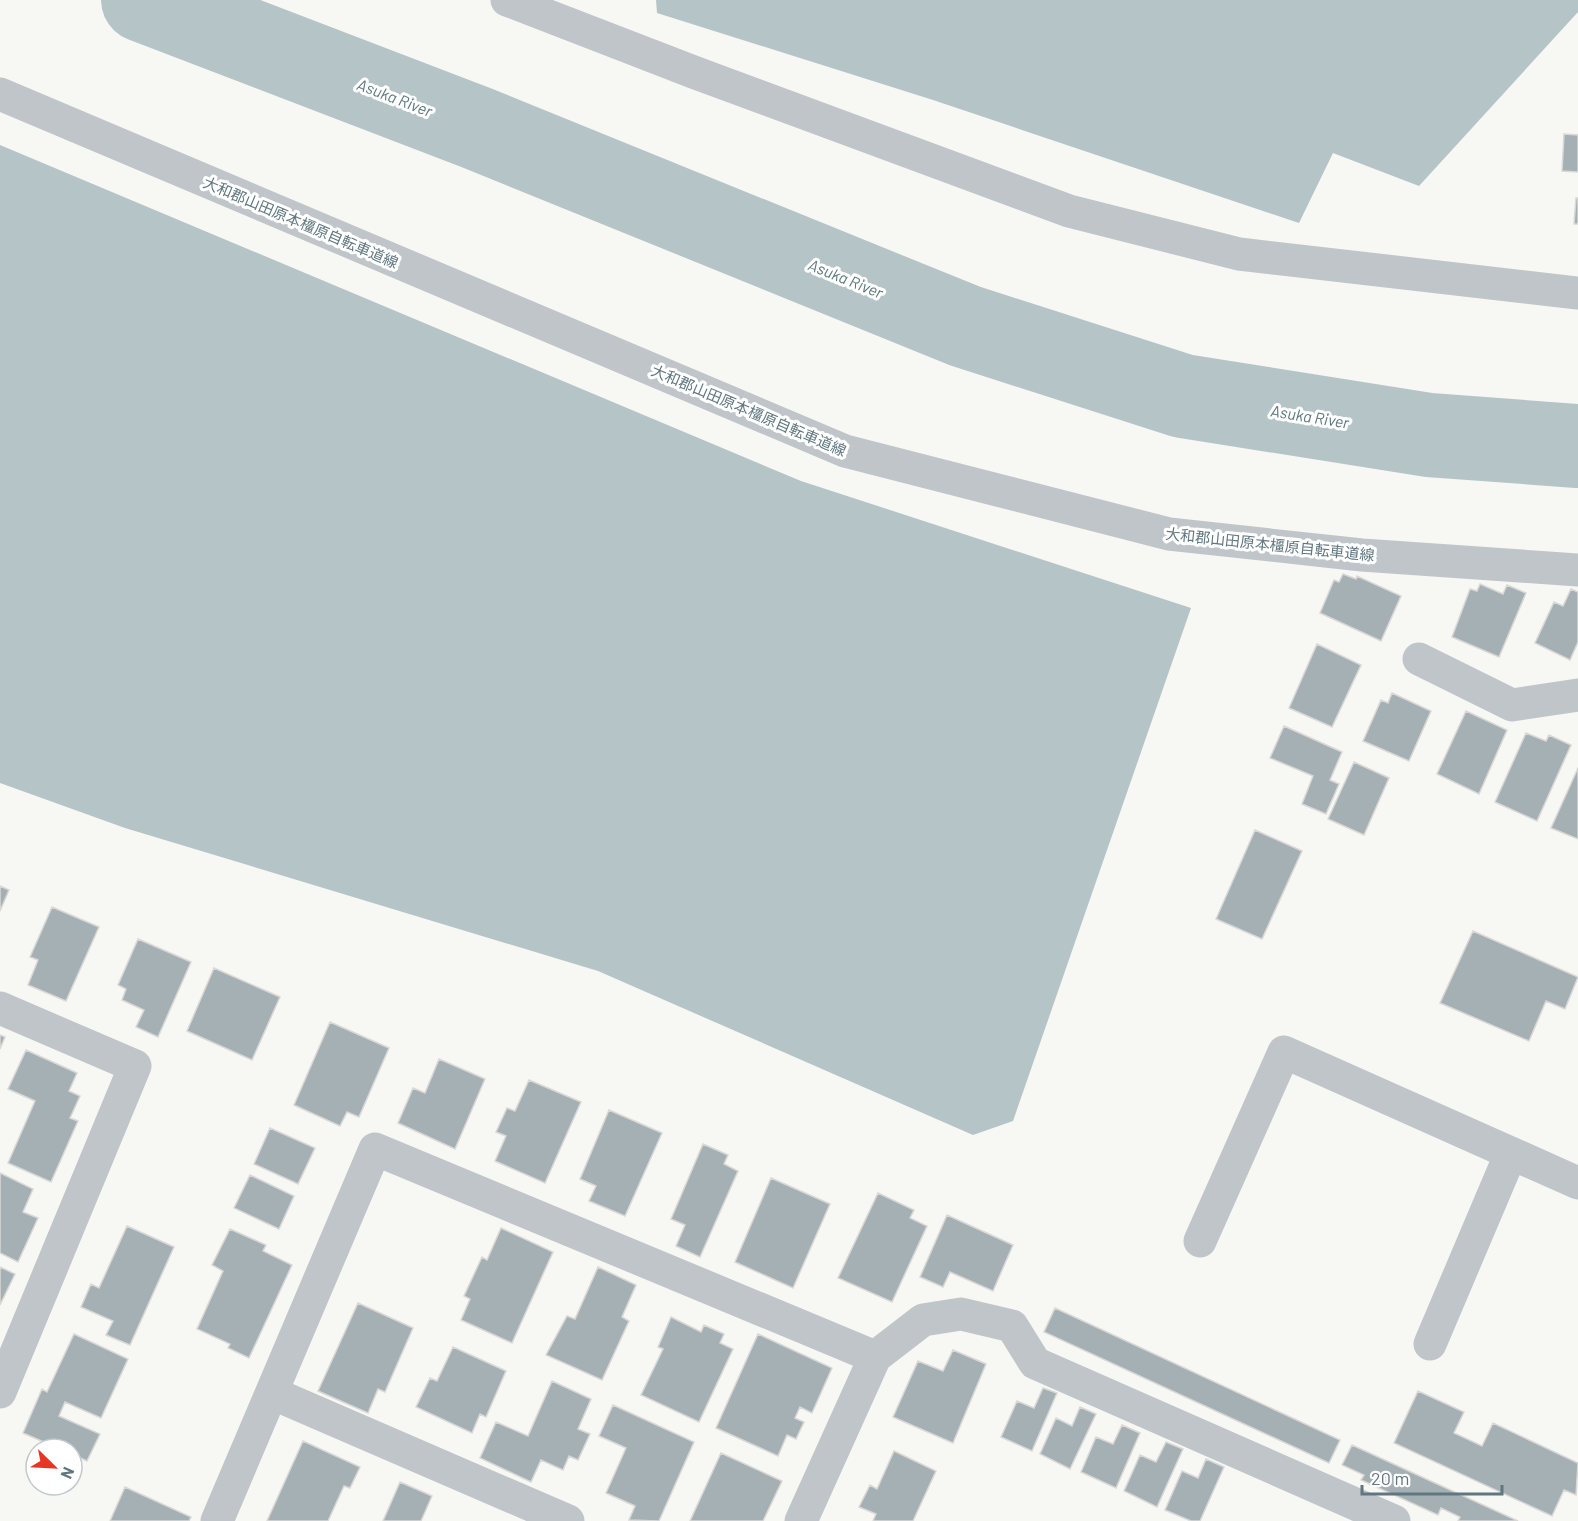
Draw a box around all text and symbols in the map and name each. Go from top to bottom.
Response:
water label: Asuka River [355,74,436,120]
street label: 大和郡山田原本橿原自転車道線 [201,173,401,271]
water label: Asuka River [806,254,887,302]
street label: 大和郡山田原本橿原自転車道線 [649,361,849,459]
water label: Asuka River [1270,400,1352,432]
street label: 大和郡山田原本橿原自転車道線 [1165,524,1375,564]
north arrow [24,1437,84,1497]
scale bar [1362,1458,1502,1496]
text: N [57,1465,79,1482]
text: 20 m [1371,1467,1409,1489]

